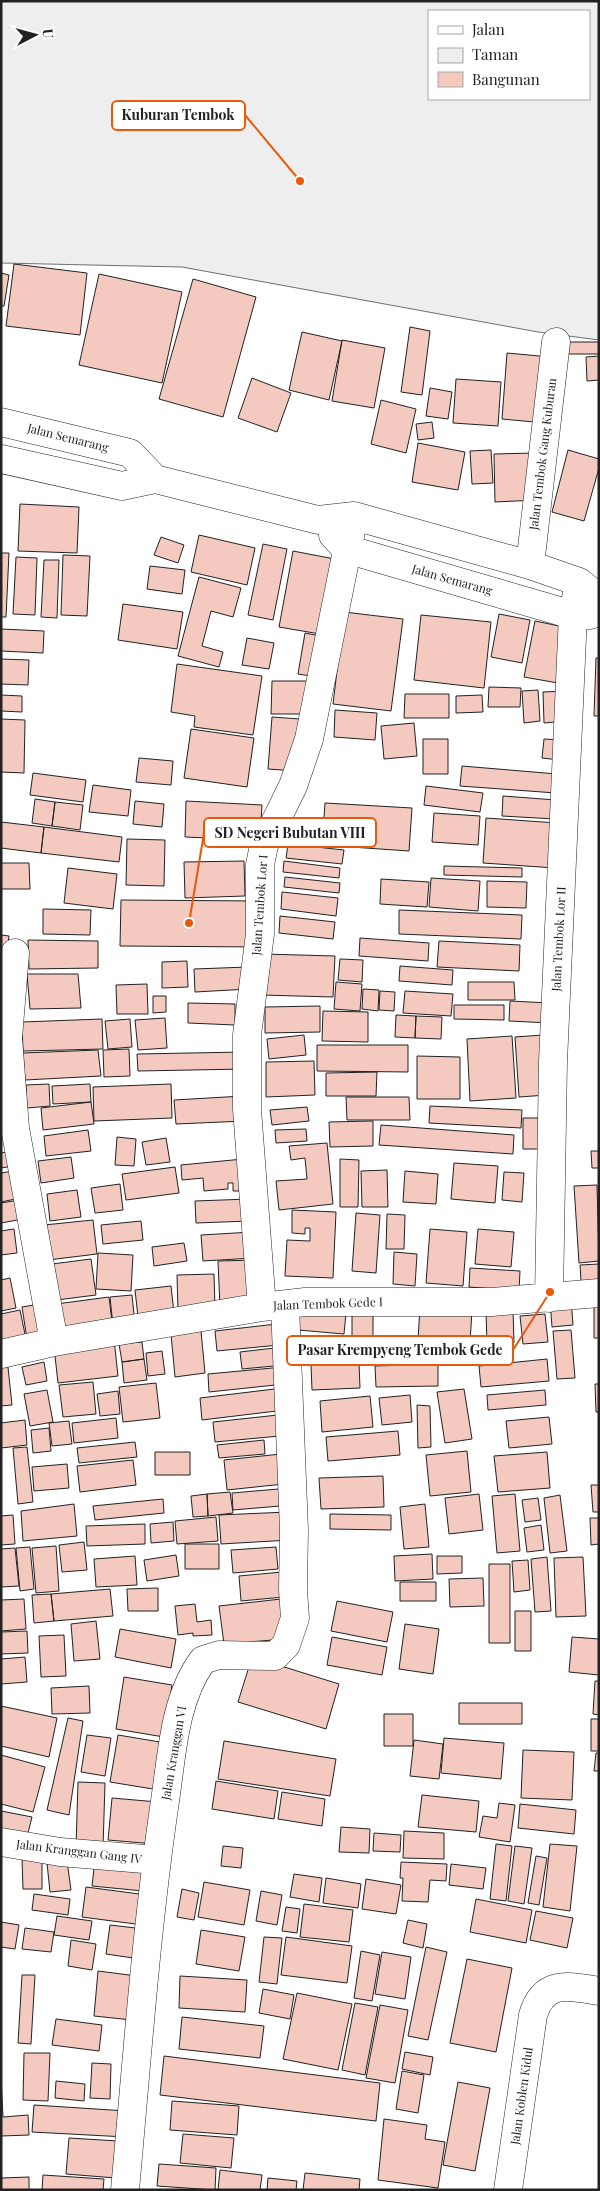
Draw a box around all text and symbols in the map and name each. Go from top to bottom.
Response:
north arrow [10,10,60,60]
legend [428,10,590,100]
text: Jalan [471,19,505,39]
text: U [38,28,58,40]
text: Taman [472,44,518,64]
text: Bangunan [472,69,540,89]
callout: Kuburan Tembok [112,101,245,130]
text: Kuburan Tembok [122,105,235,124]
street label: Jalan Tembok Gang Kuburan [525,377,559,532]
street label: Jalan Semarang [25,419,111,455]
street label: Jalan Semarang [409,560,495,598]
callout: SD Negeri Bubutan VIII [204,818,376,847]
text: SD Negeri Bubutan VIII [214,823,366,842]
street label: Jalan Tembok Lor I [247,854,271,957]
street label: Jalan Tembok Lor II [547,886,569,993]
street label: Jalan Tembok Gede I [272,1293,383,1313]
callout: Pasar Krempyeng Tembok Gede [287,1336,513,1365]
text: Pasar Krempyeng Tembok Gede [297,1340,503,1359]
street label: Jalan Kranggan VI [157,1705,189,1802]
street label: Jalan Kranggan Gang IV [14,1835,143,1867]
street label: Jalan Koblen Kidul [506,2045,536,2147]

